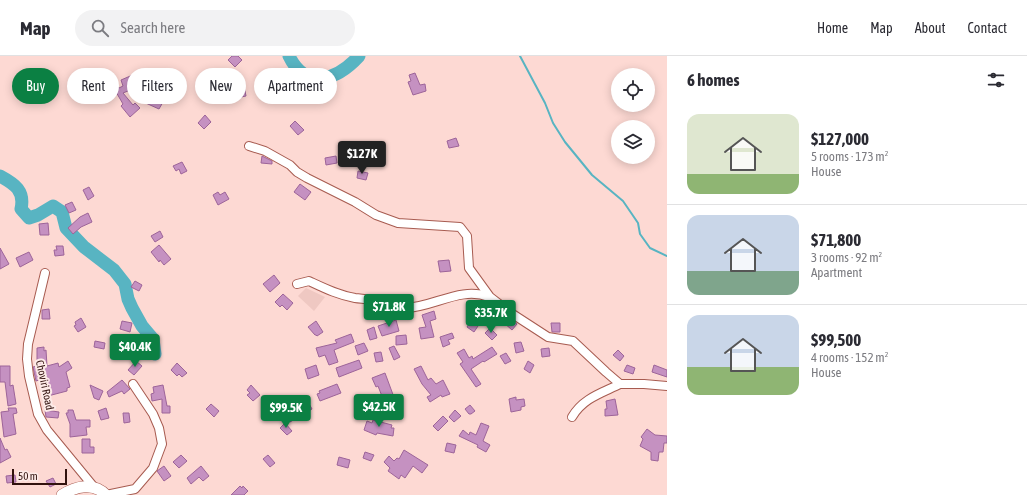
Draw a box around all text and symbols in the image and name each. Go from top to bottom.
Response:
search box [75,10,355,46]
text: Map [20,17,51,39]
icon: search [89,17,111,39]
text: Search here [121,19,185,36]
text: Home [817,20,848,36]
text: Map [870,20,893,36]
text: About [915,20,946,36]
text: Contact [968,20,1007,36]
chip: Buy [12,68,59,104]
chip: Rent [67,68,119,104]
chip: Filters [127,68,187,104]
chip: New [195,68,246,104]
chip: Apartment [254,68,337,104]
map controls [611,68,655,164]
button: locate [611,68,655,112]
icon: filters [985,69,1007,91]
text: 6 homes [687,70,740,90]
button: layers [611,120,655,164]
text: $127,000 [811,129,869,149]
icon: home [719,130,767,178]
pin: $127K [334,141,390,175]
text: $127K [347,146,377,161]
text: 5 rooms · 173 m² [811,149,888,164]
text: House [811,164,841,179]
text: $71,800 [811,230,861,250]
icon: home [719,231,767,279]
text: 3 rooms · 92 m² [811,250,882,265]
text: Apartment [811,265,862,280]
pin: $71.8K [356,294,422,328]
text: $71.8K [373,299,405,314]
pin: $35.7K [458,300,524,334]
text: $35.7K [475,305,507,320]
text: $99,500 [811,330,861,350]
icon: home [719,331,767,379]
pin: $40.4K [102,334,168,368]
text: $40.4K [119,339,151,354]
text: 4 rooms · 152 m² [811,350,888,365]
street label: Choviri Road [34,359,56,411]
text: House [811,365,841,380]
pin: $42.5K [346,394,412,428]
pin: $99.5K [253,395,319,429]
text: $42.5K [363,399,395,414]
text: $99.5K [270,400,302,415]
scale bar [12,467,67,486]
text: 50 m [18,470,38,482]

